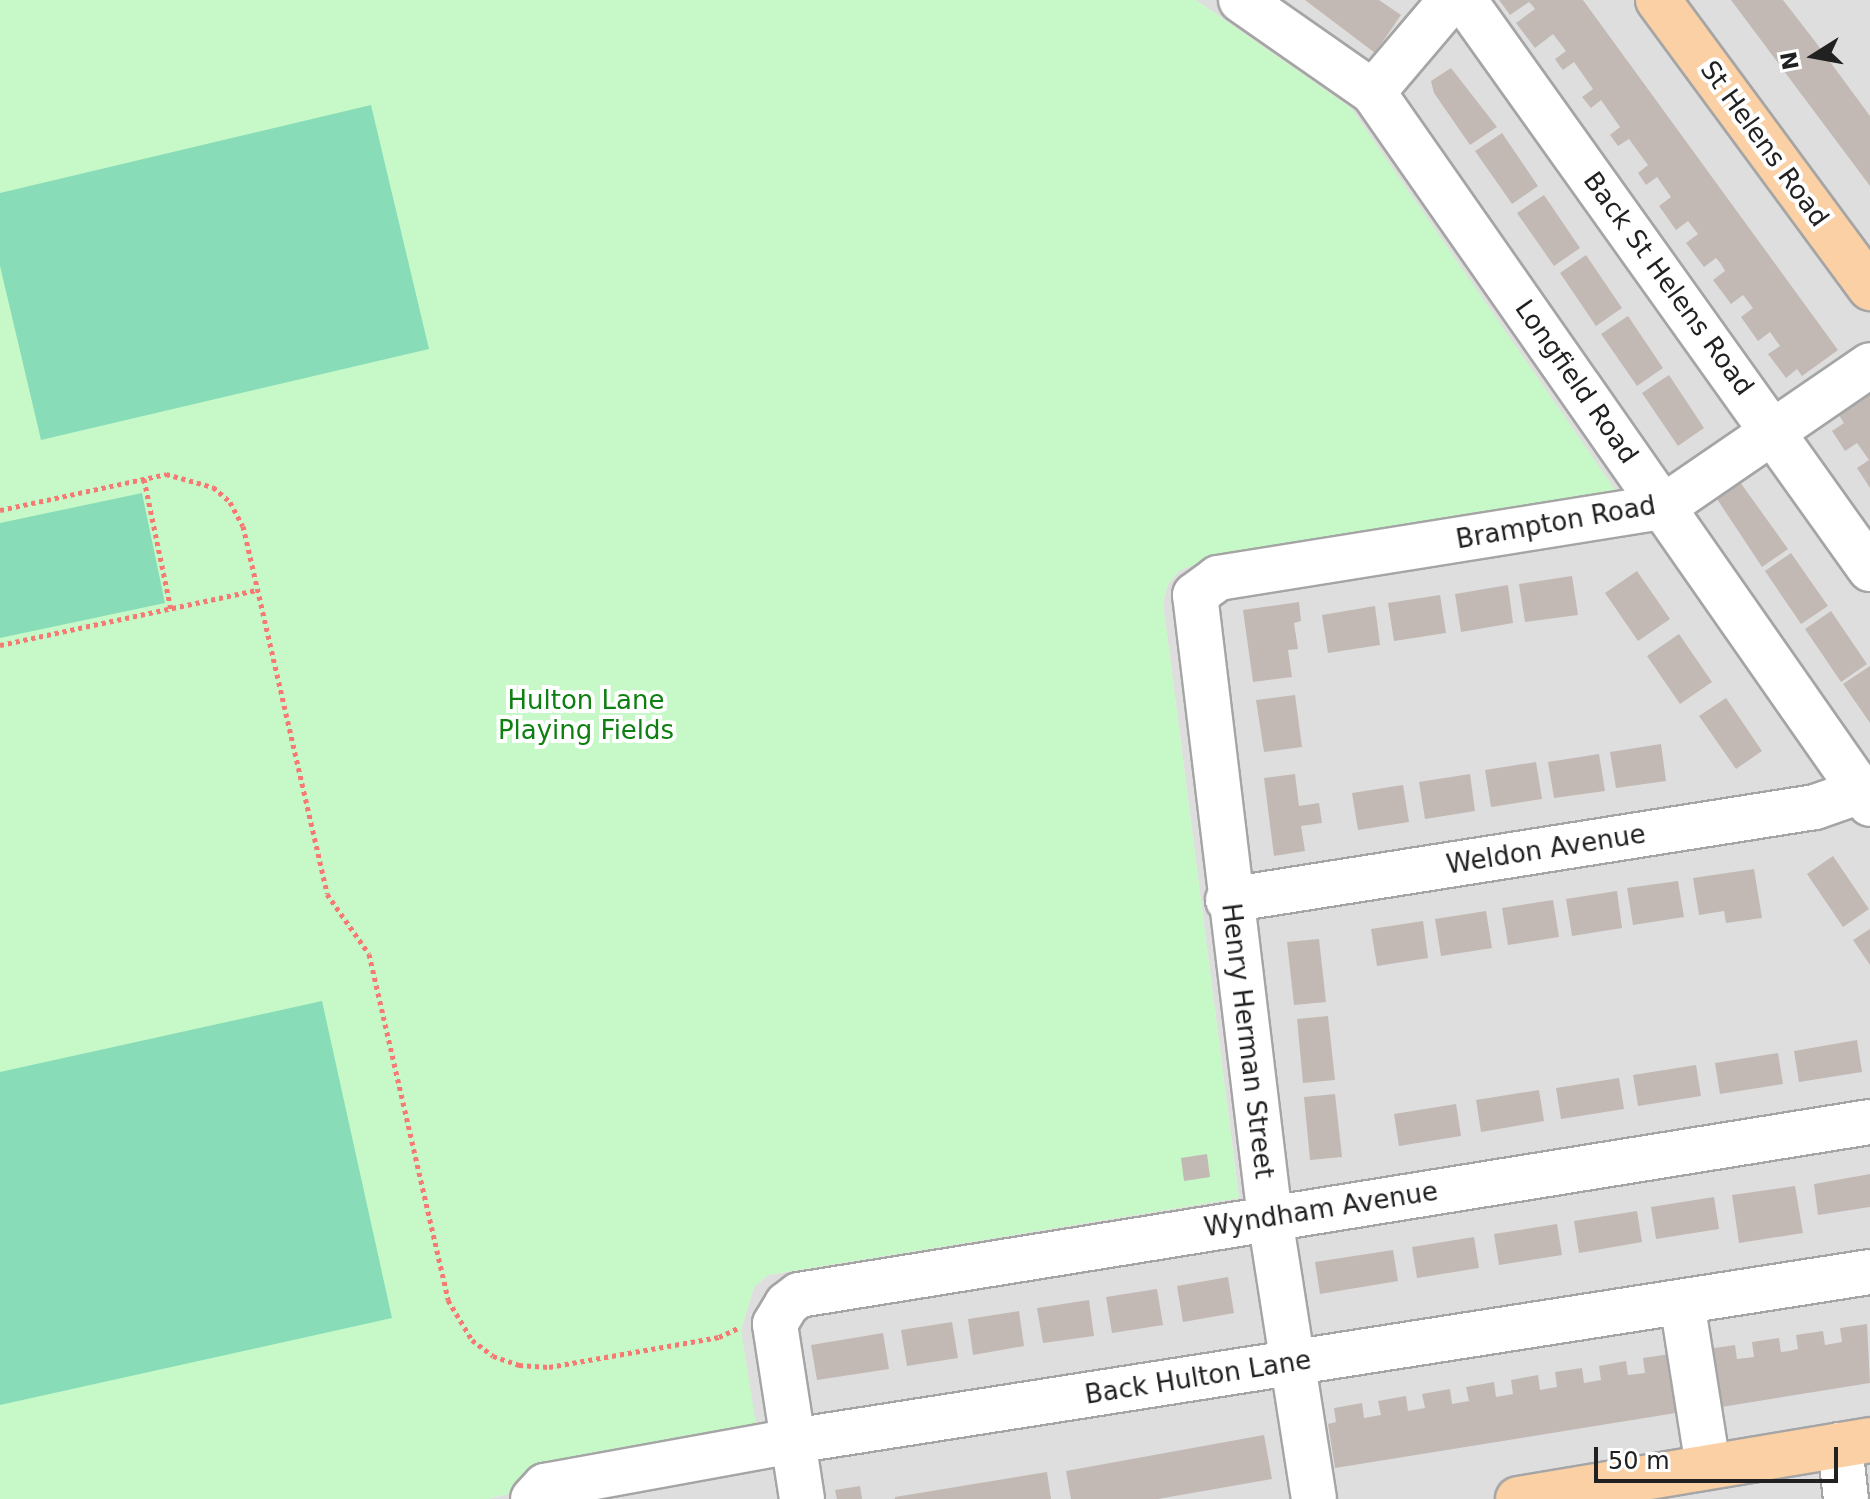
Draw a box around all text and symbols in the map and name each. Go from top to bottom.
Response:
north arrow [1774,16,1854,96]
text: N [1776,49,1804,72]
street label: St Helens Road [1693,55,1835,233]
street label: Back St Helens Road [1576,166,1760,402]
street label: Longfield Road [1508,294,1644,470]
street label: Brampton Road [1454,490,1658,556]
park label: Hulton Lane Playing Fields [498,685,674,746]
street label: Weldon Avenue [1444,819,1648,881]
street label: Henry Herman Street [1215,902,1279,1180]
street label: Wyndham Avenue [1202,1176,1440,1244]
street label: Back Hulton Lane [1083,1345,1313,1411]
scale bar [1598,1431,1842,1481]
text: 50 m [1608,1447,1670,1475]

